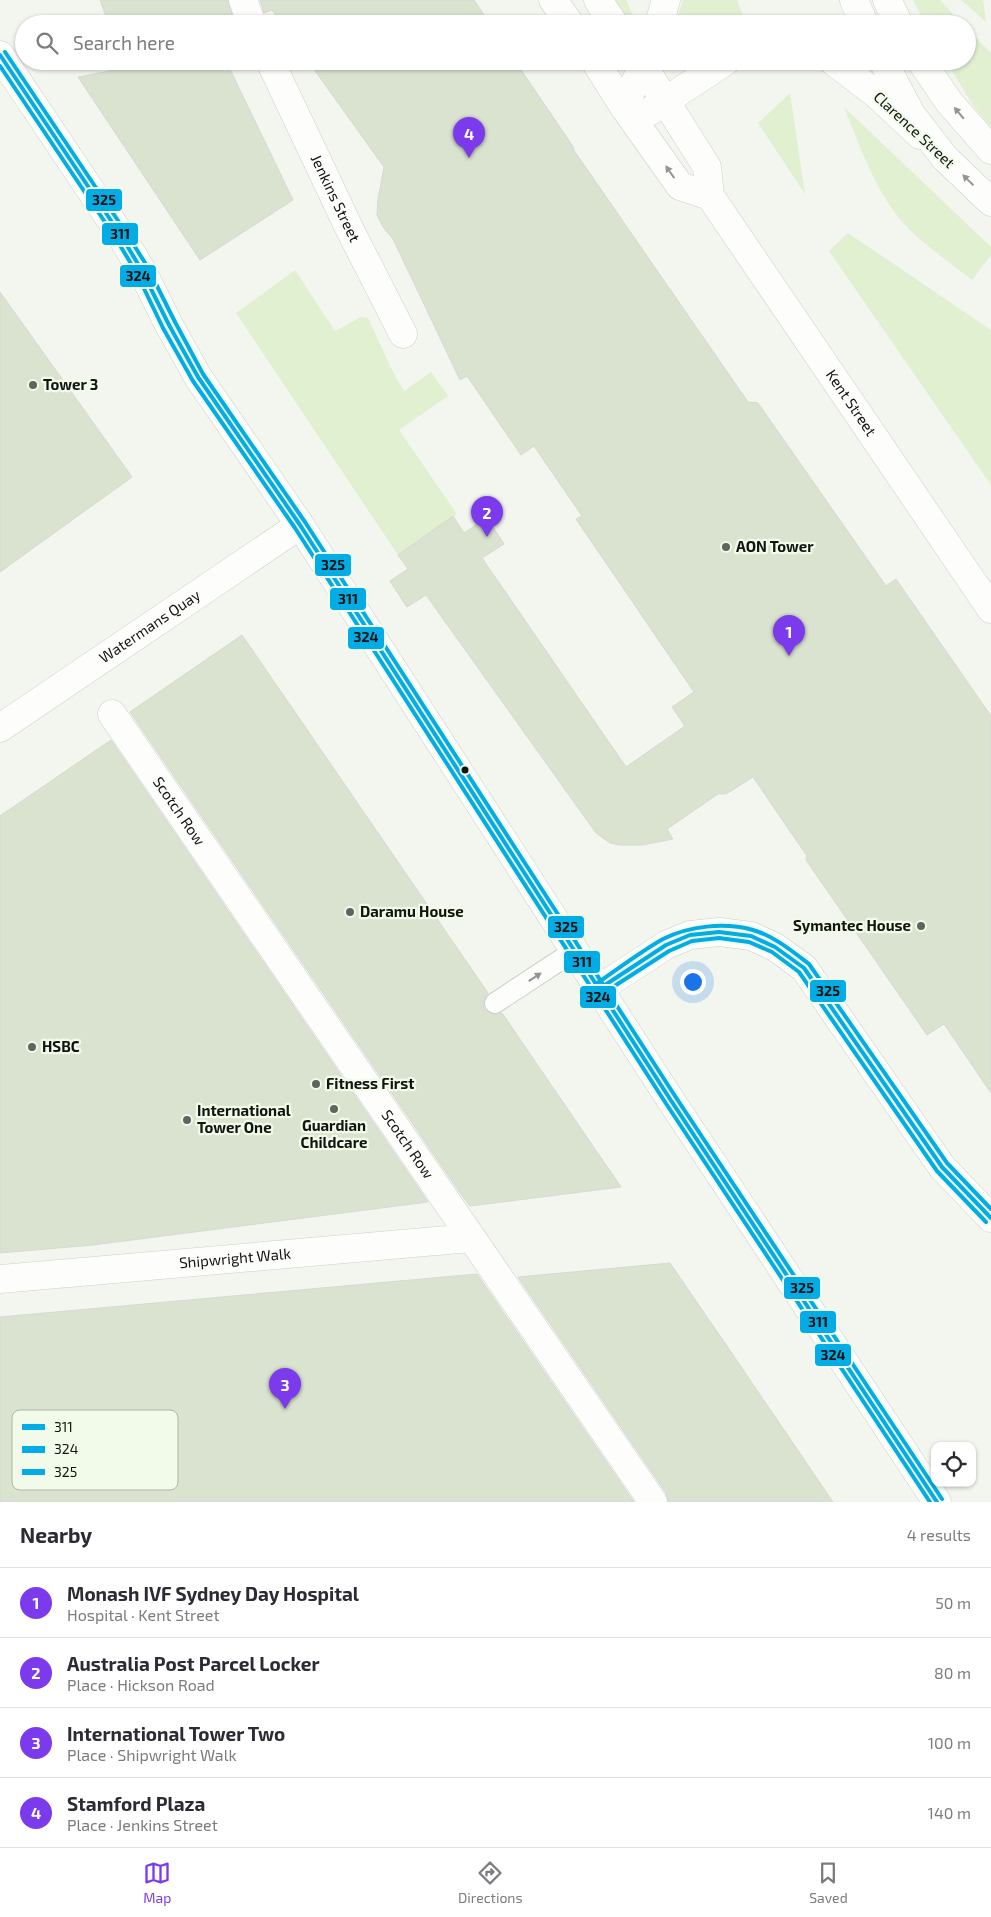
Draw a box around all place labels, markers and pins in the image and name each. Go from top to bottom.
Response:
pin: 4 [453,117,485,158]
place label: Tower 3 [43,375,98,393]
marker: Tower 3 [27,379,39,391]
pin: 2 [471,496,503,537]
place label: AON Tower [736,537,814,555]
marker: AON Tower [720,541,732,553]
pin: 1 [773,615,805,656]
unlabelled marker [460,765,470,775]
place label: Daramu House [360,902,464,920]
marker: Daramu House [344,906,356,918]
place label: Symantec House [793,916,911,935]
marker: Symantec House [915,920,927,932]
place label: HSBC [42,1037,80,1055]
marker: HSBC [26,1041,38,1053]
place label: Fitness First [326,1074,414,1092]
marker: Fitness First [310,1078,322,1090]
place label: International Tower One [197,1101,291,1136]
marker: Guardian Childcare [328,1103,340,1115]
marker: International Tower One [181,1114,193,1126]
place label: Guardian Childcare [301,1116,367,1151]
pin: 3 [269,1368,301,1409]

